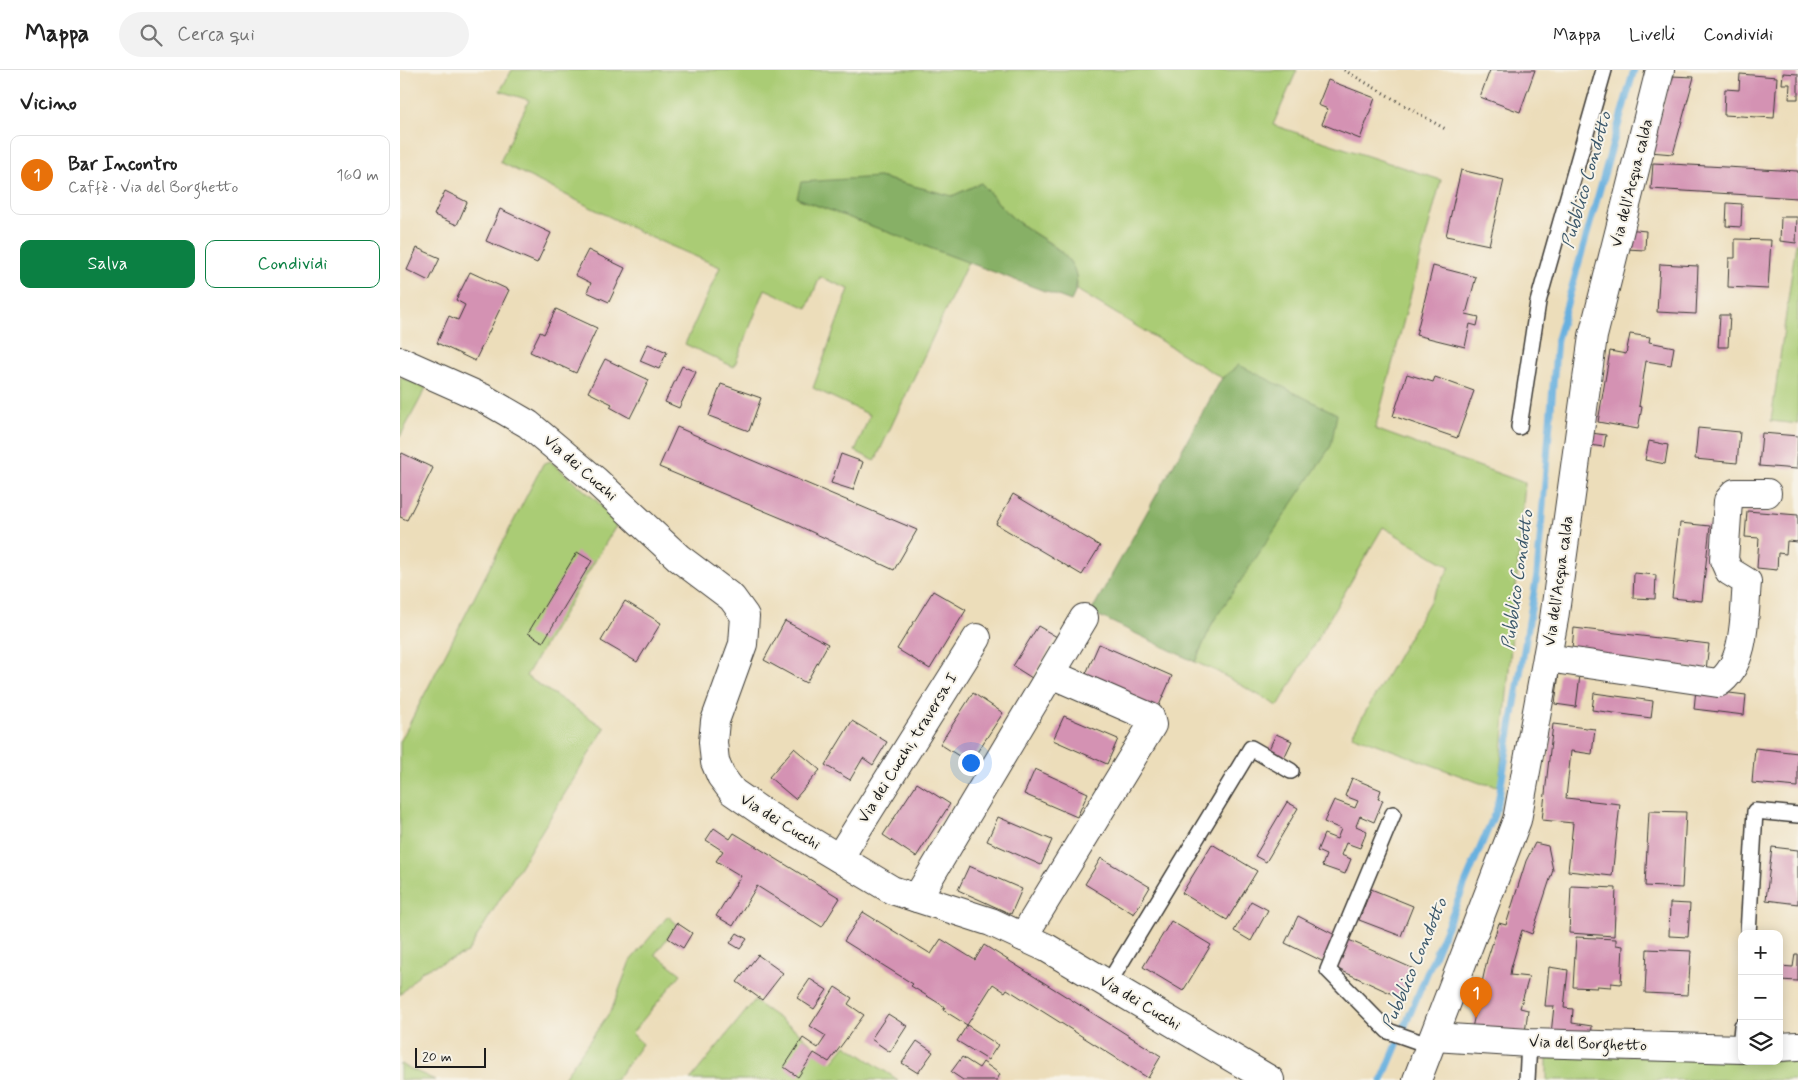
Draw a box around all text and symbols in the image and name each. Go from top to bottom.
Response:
search box [119,12,469,57]
text: Mappa [25,19,89,50]
icon: search [137,21,165,49]
text: Cerca qui [177,22,255,47]
text: Mappa [1553,23,1601,47]
text: Livelli [1629,23,1675,47]
text: Condividi [1703,23,1773,47]
text: Vicino [20,89,77,117]
water label: Pubblico Condotto [1556,108,1618,251]
street label: Via dell'Acqua calda [1606,116,1658,249]
text: Bar Incontro [68,152,177,177]
text: 1 [33,165,41,186]
text: 160 m [336,165,379,186]
text: Caffè · Via del Borghetto [68,177,238,198]
button: Salva [20,240,195,288]
button: Condividi [205,240,380,288]
street label: Via dei Cucchi [539,430,622,506]
water label: Pubblico Condotto [1496,507,1540,651]
street label: Via dell'Acqua calda [1539,514,1579,648]
street label: Via dei Cucchi, traversa I [853,669,963,827]
your location [958,750,984,776]
street label: Via dei Cucchi [736,789,825,855]
water label: Pubblico Condotto [1376,893,1454,1034]
map controls [1738,930,1783,1065]
button: + [1738,930,1783,975]
street label: Via dei Cucchi [1095,971,1185,1036]
button: − [1738,975,1783,1020]
pin: 1 [1460,977,1492,1018]
button: layers [1738,1020,1783,1065]
street label: Via del Borghetto [1529,1031,1648,1058]
scale bar [415,1045,486,1068]
text: 20 m [422,1048,452,1066]

